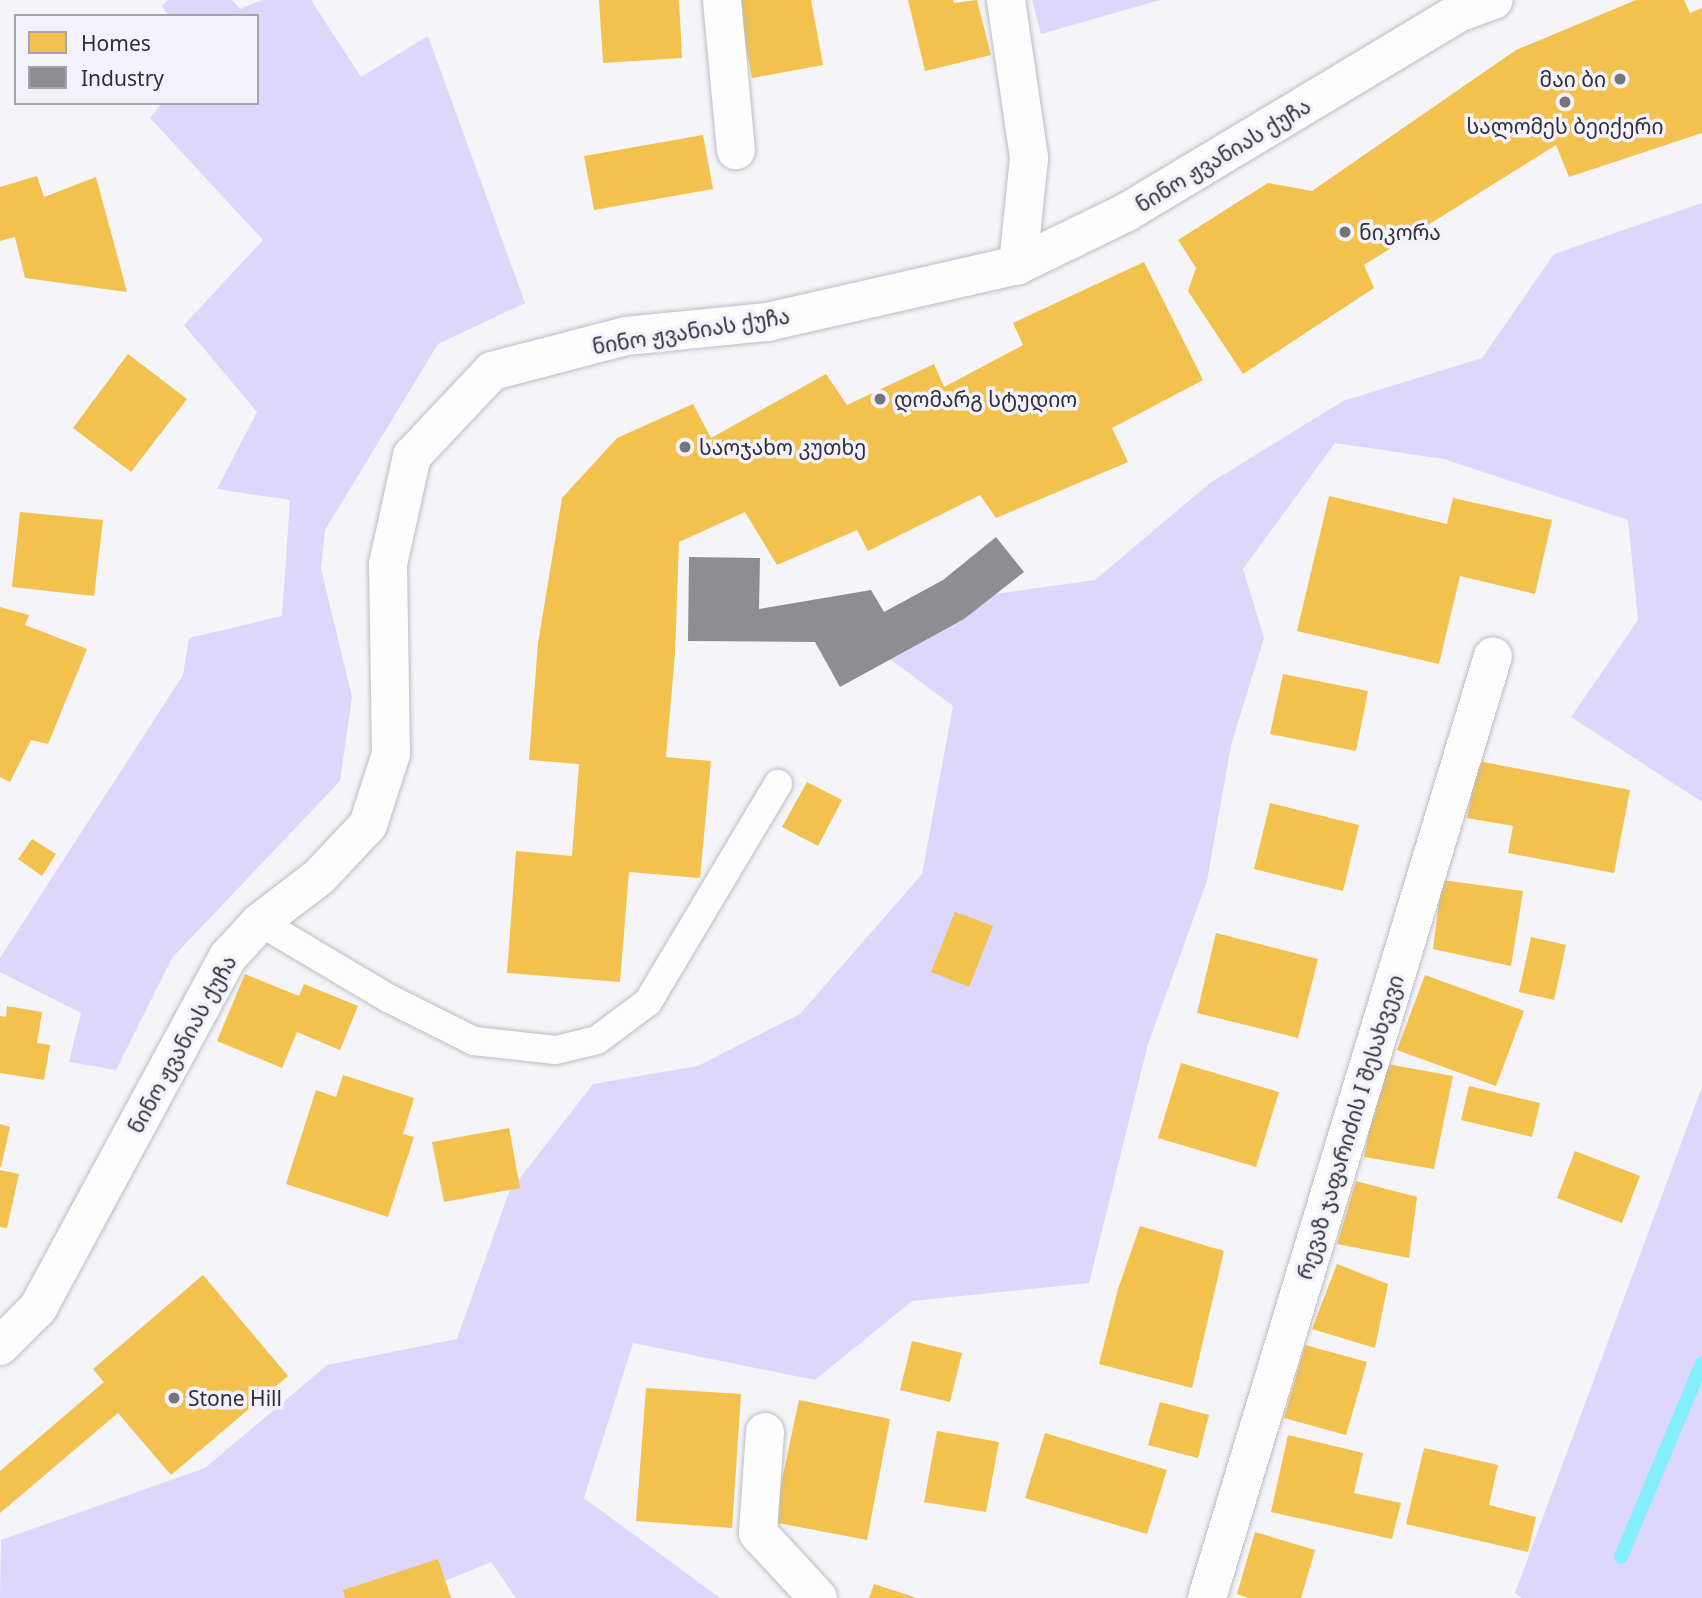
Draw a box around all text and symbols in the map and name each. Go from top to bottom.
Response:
legend [14,14,259,105]
text: Homes [81,29,151,57]
text: Industry [81,64,164,92]
place label: მაი ბი [1539,66,1606,92]
marker: მაი ბი [1612,71,1628,87]
street label: ნინო ჟვანიას ქუჩა [1131,93,1315,217]
marker: სალომეს ბეიქერი [1557,94,1573,110]
place label: სალომეს ბეიქერი [1467,113,1663,139]
place label: ნიკორა [1359,219,1441,245]
marker: ნიკორა [1337,224,1353,240]
street label: ნინო ჟვანიას ქუჩა [590,303,792,359]
place label: დომარგ სტუდიო [894,386,1077,412]
marker: დომარგ სტუდიო [872,391,888,407]
place label: საოჯახო კუთხე [699,434,866,460]
marker: საოჯახო კუთხე [677,439,693,455]
street label: ნინო ჟვანიას ქუჩა [123,951,241,1137]
street label: რევაზ ჯაფარიძის I შესახვევი [1292,972,1408,1282]
place label: Stone Hill [188,1385,282,1411]
marker: Stone Hill [166,1390,182,1406]

